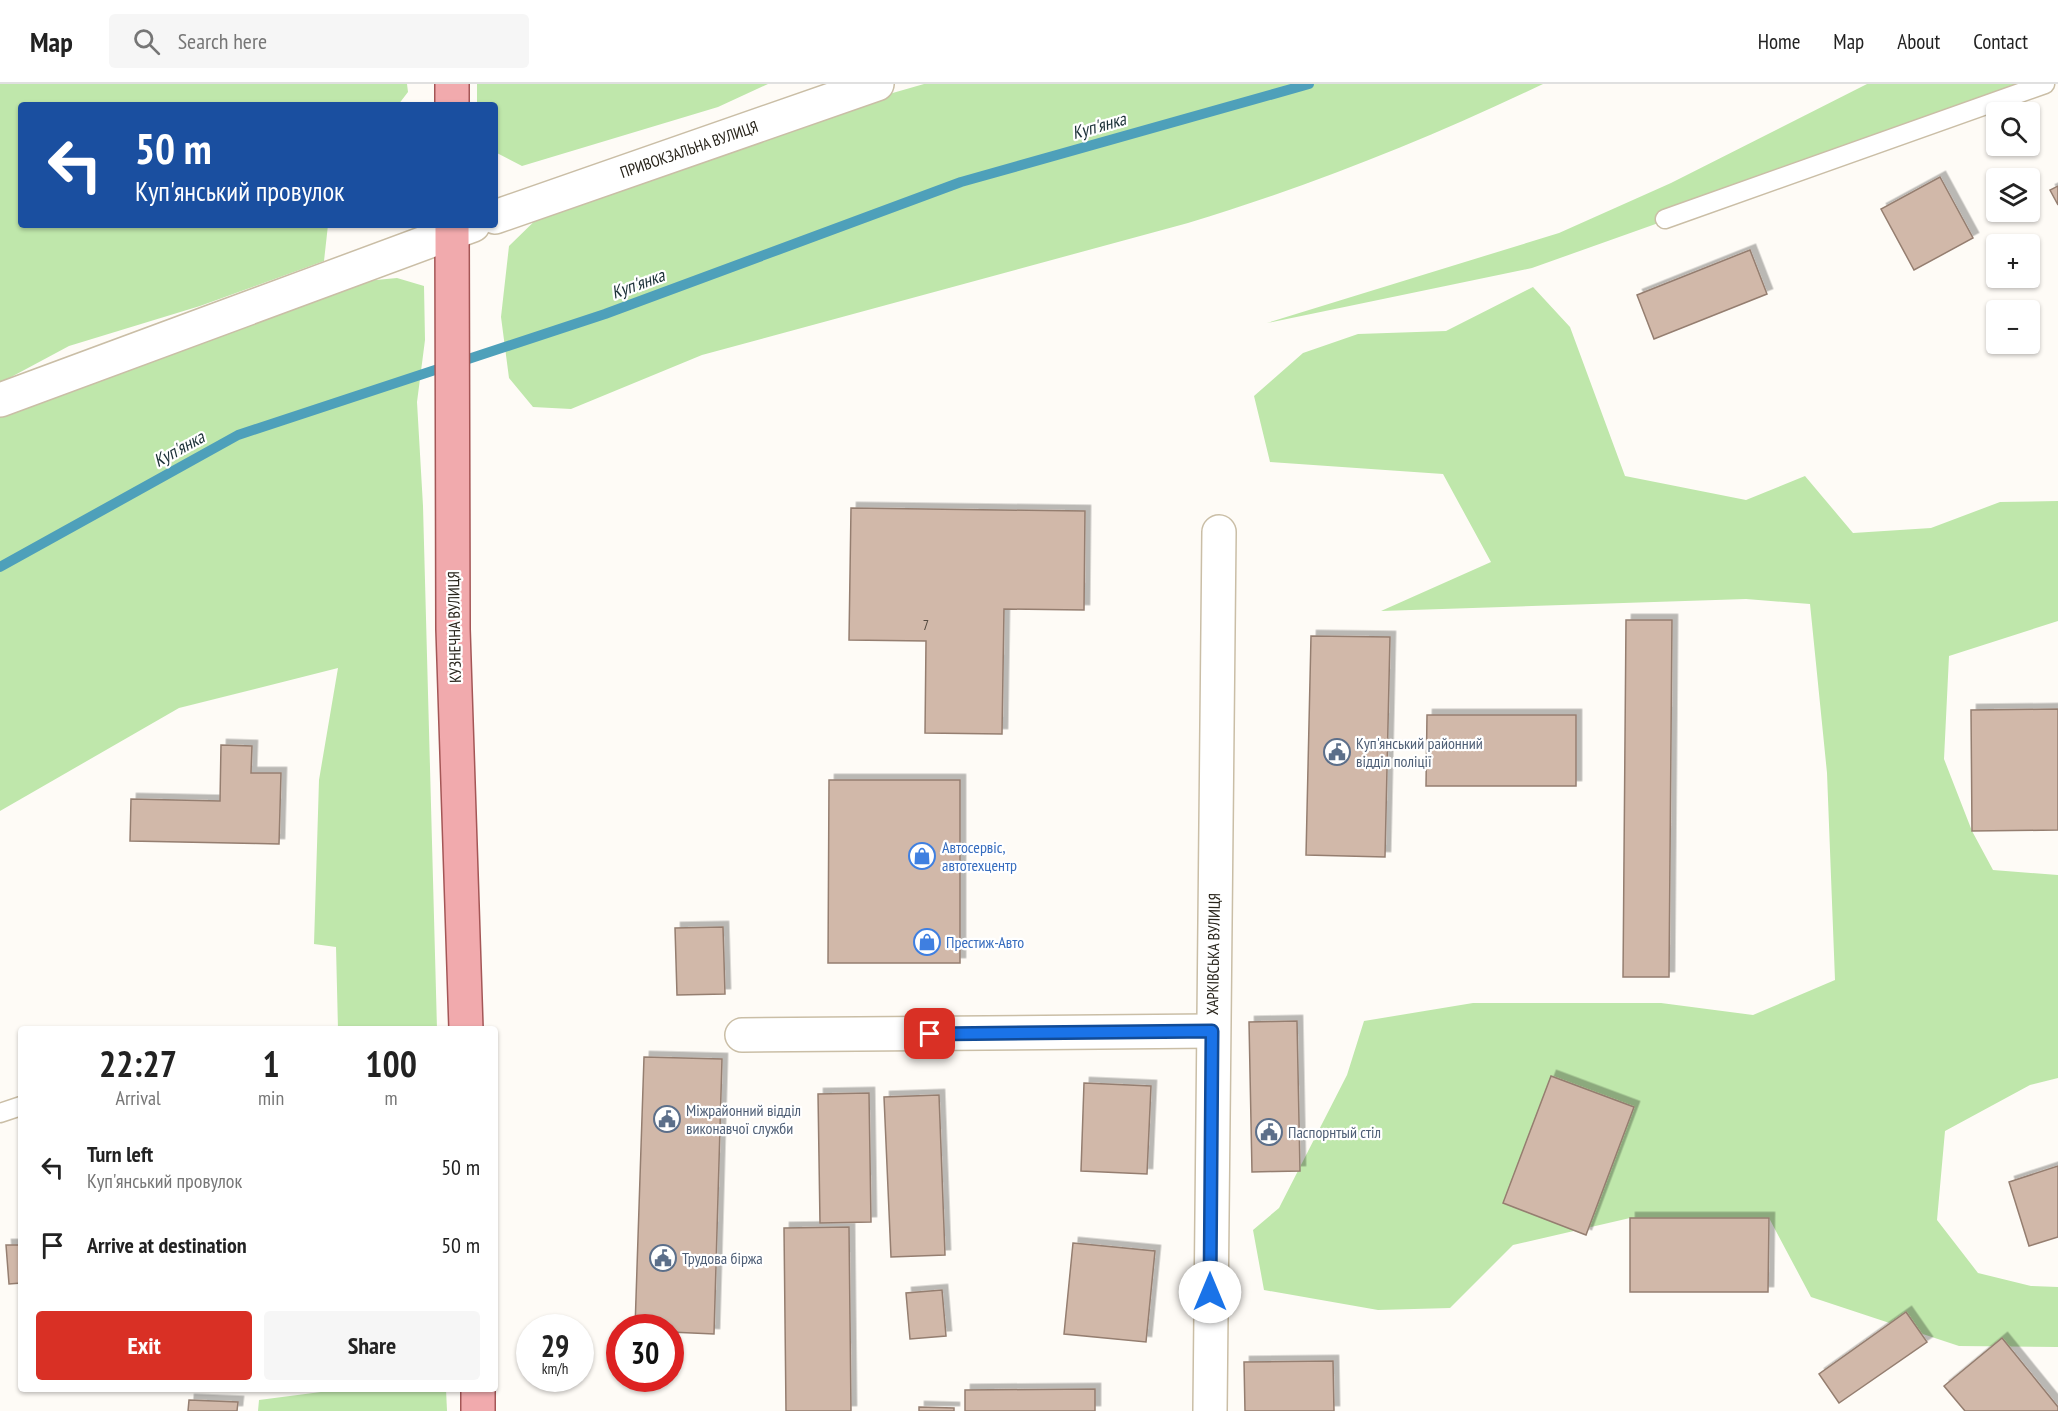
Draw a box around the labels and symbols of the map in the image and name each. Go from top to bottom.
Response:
water label: Куп'янка [1069,107,1129,144]
street label: ПРИВОКЗАЛЬНА ВУЛИЦЯ [617,116,761,182]
water label: Куп'янка [608,263,668,304]
water label: Куп'янка [149,425,209,472]
street label: КУЗНЕЧНА ВУЛИЦЯ [443,571,465,683]
house number: 7 [923,616,929,634]
place label: Куп'янський районний відділ поліції [1356,733,1483,771]
public building icon: Куп'янський районний відділ поліції [1322,737,1352,767]
place label: Автосервіс, автотехцентр [942,837,1017,875]
shop icon: Автосервіс, автотехцентр [907,841,937,871]
street label: ХАРКІВСЬКА ВУЛИЦЯ [1202,893,1224,1015]
shop icon: Престиж-Авто [912,927,942,957]
place label: Престиж-Авто [946,932,1024,952]
pin [904,1008,955,1059]
place label: Міжрайонний відділ виконавчої служби [686,1100,801,1138]
public building icon: Міжрайонний відділ виконавчої служби [652,1104,682,1134]
public building icon: Паспорнтый стіл [1254,1117,1284,1147]
place label: Паспорнтый стіл [1288,1122,1381,1142]
public building icon: Трудова біржа [648,1243,678,1273]
place label: Трудова біржа [682,1248,763,1268]
position arrow [1178,1260,1242,1324]
speed limit sign: 30 [606,1314,684,1392]

